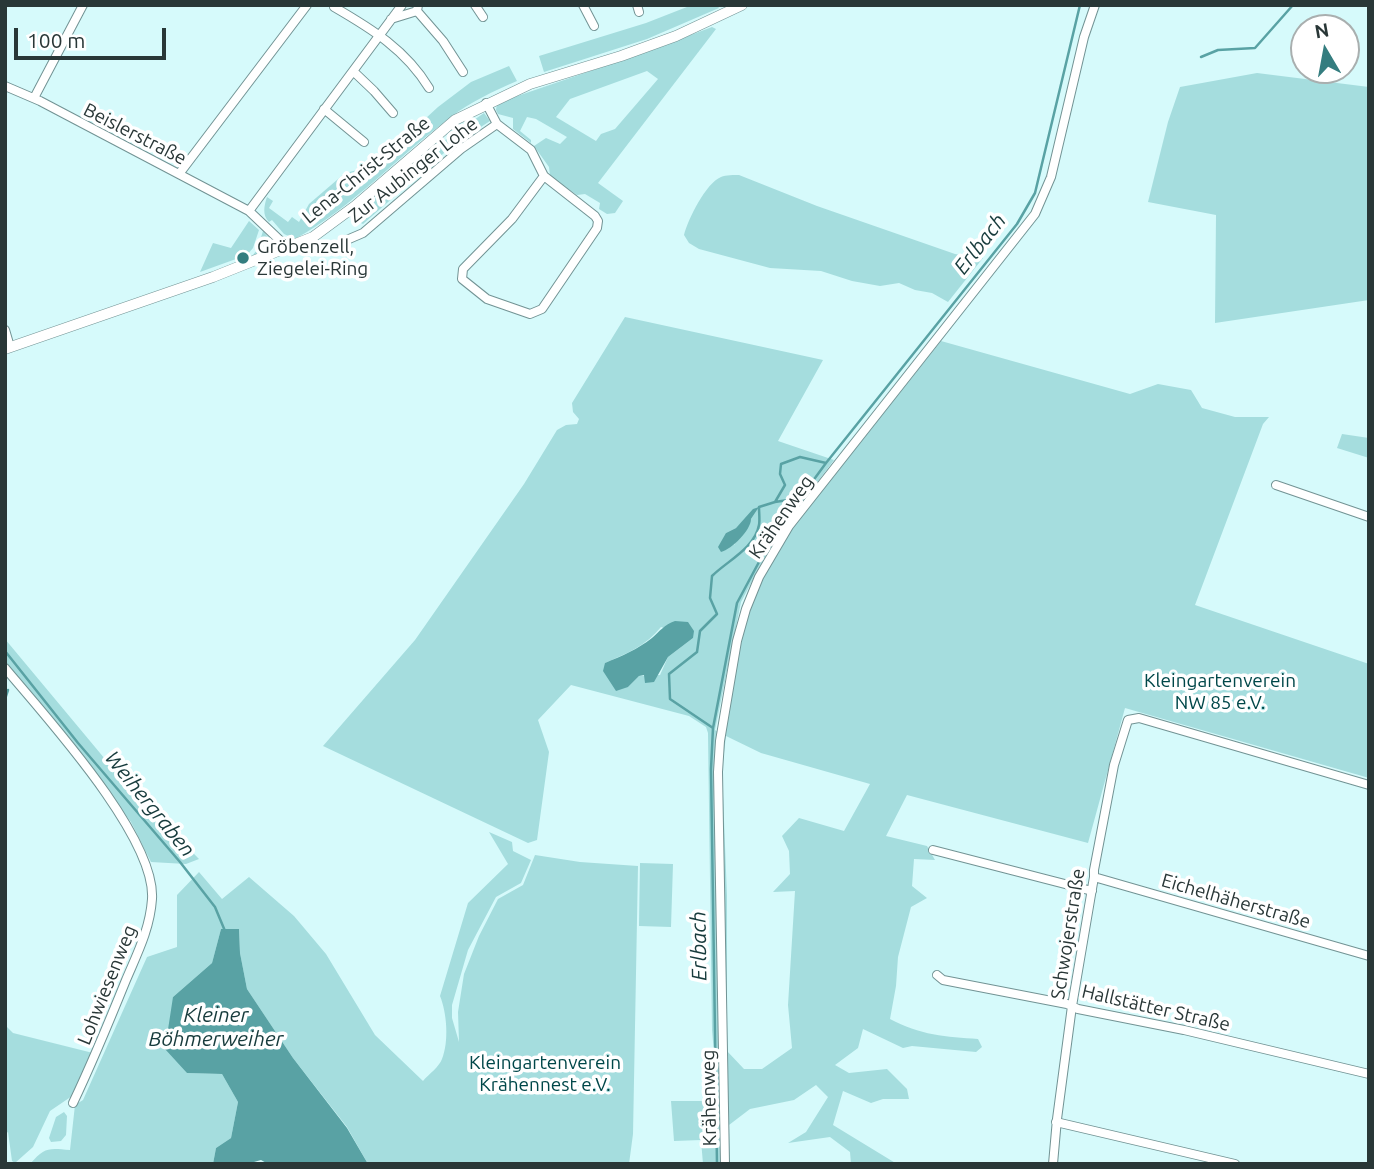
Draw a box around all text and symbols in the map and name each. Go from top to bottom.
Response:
scale bar [18,14,170,58]
north arrow [1290,14,1360,84]
text: N [1313,18,1331,42]
text: 100 m [27,28,85,52]
street label: Beislerstraße [80,98,190,170]
street label: Lena-Christ-Straße [298,112,434,228]
street label: Zur Aubinger Lohe [344,112,482,228]
water label: Erlbach [949,209,1011,279]
place label: Gröbenzell, Ziegelei-Ring [257,236,368,280]
marker: Gröbenzell, Ziegelei-Ring [235,250,251,266]
street label: Krähenweg [744,471,818,563]
park label: Kleingartenverein NW 85 e.V. [1144,670,1296,714]
water label: Weihergraben [100,746,200,862]
street label: Schwojerstraße [1046,867,1090,1001]
street label: Eichelhäherstraße [1159,869,1313,933]
water label: Erlbach [686,911,712,981]
street label: Lohwiesenweg [73,922,141,1048]
street label: Hallstätter Straße [1080,980,1232,1036]
water label: Kleiner Böhmerweiher [149,1002,283,1052]
street label: Krähenweg [697,1049,721,1147]
park label: Kleingartenverein Krähennest e.V. [469,1052,621,1096]

